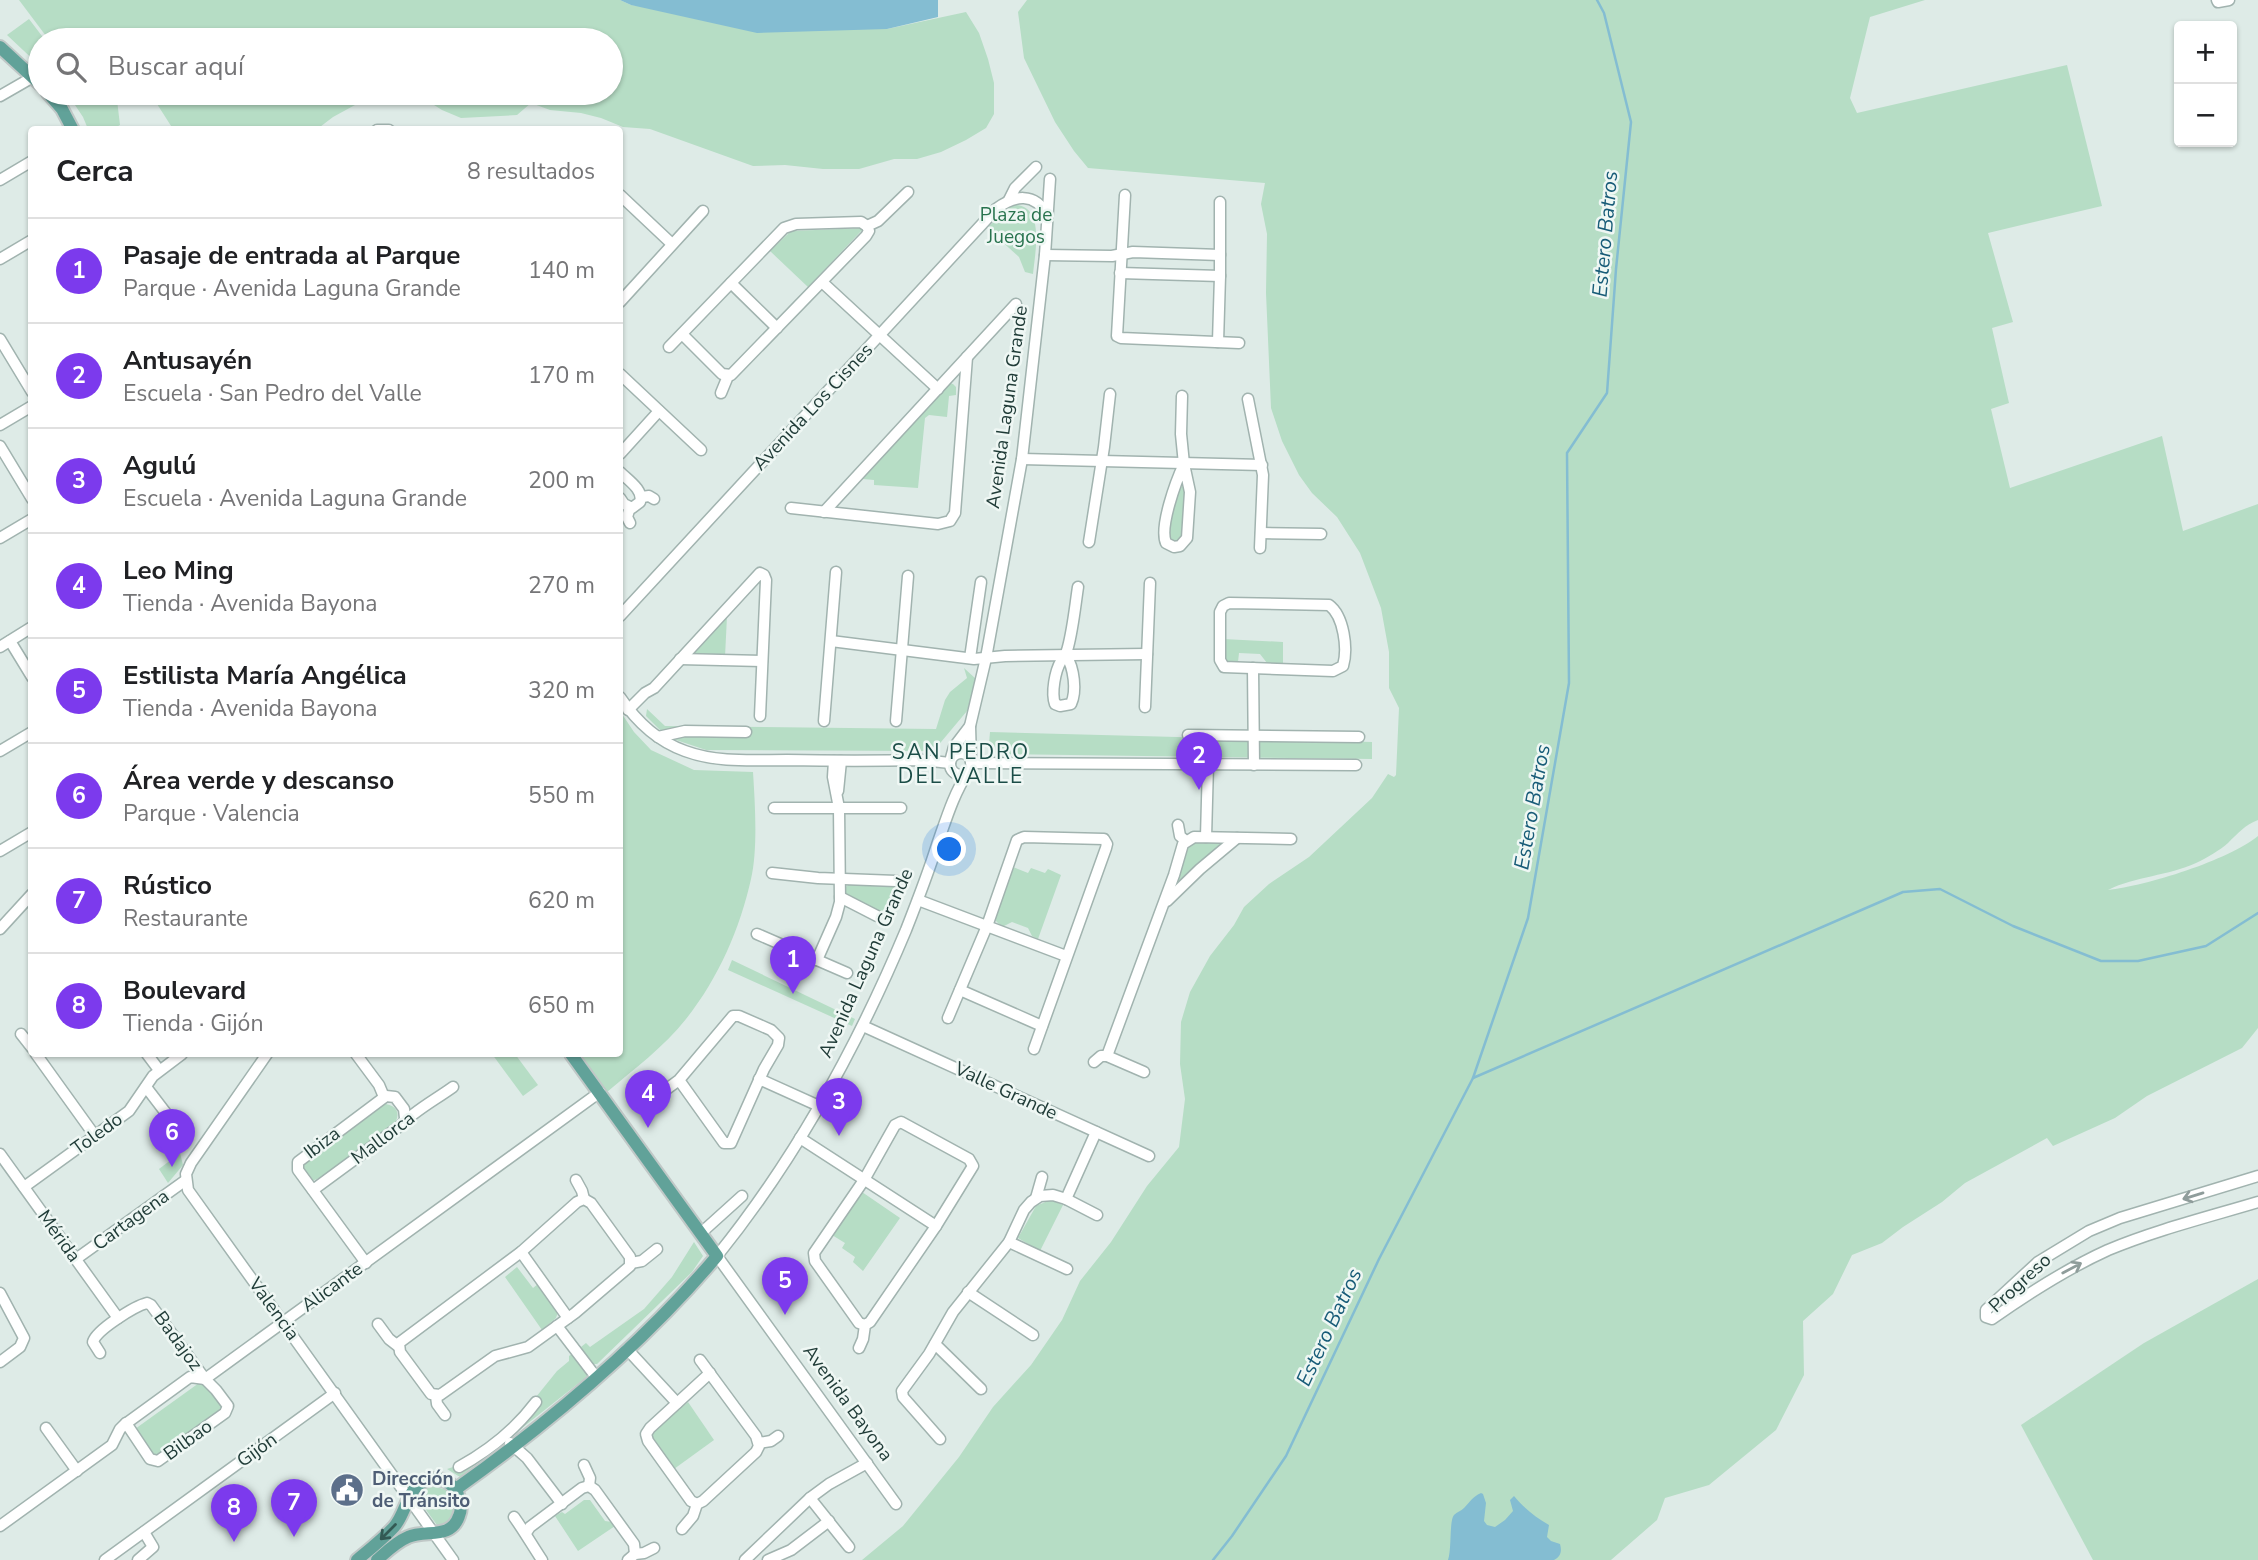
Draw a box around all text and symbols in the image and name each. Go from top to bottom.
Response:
map controls [2174,21,2237,147]
button: + [2174,21,2237,84]
search box [28,28,623,105]
icon: search [52,48,90,86]
text: Buscar aquí [108,49,244,84]
button: − [2174,84,2237,147]
text: Cerca [56,151,134,192]
text: 8 resultados [467,156,595,187]
water label: Estero Batros [1586,170,1624,298]
park label: Plaza de Juegos [980,202,1052,250]
text: Pasaje de entrada al Parque [123,238,460,273]
text: 1 [72,255,86,286]
text: 140 m [528,255,595,286]
text: Parque · Avenida Laguna Grande [123,273,461,304]
street label: Avenida Laguna Grande [980,304,1034,510]
street label: Avenida Los Cisnes [747,338,879,476]
text: Antusayén [123,343,252,378]
text: 2 [72,360,86,391]
text: 170 m [528,360,595,391]
text: Escuela · San Pedro del Valle [123,378,422,409]
text: Agulú [123,448,196,483]
text: 3 [72,465,86,496]
text: 200 m [528,465,595,496]
text: Escuela · Avenida Laguna Grande [123,483,467,514]
text: Leo Ming [123,553,234,588]
text: 4 [72,570,86,601]
text: 270 m [528,570,595,601]
text: Tienda · Avenida Bayona [123,588,377,619]
text: Estilista María Angélica [123,658,407,693]
text: 5 [72,675,86,706]
text: 320 m [528,675,595,706]
text: Tienda · Avenida Bayona [123,693,377,724]
pin: 2 [1176,732,1222,790]
district label: SAN PEDRO DEL VALLE [892,738,1030,790]
water label: Estero Batros [1507,742,1557,872]
text: Área verde y descanso [123,763,394,798]
text: 6 [72,780,86,811]
text: 550 m [528,780,595,811]
text: Parque · Valencia [123,798,300,829]
your location [932,832,966,866]
street label: Avenida Laguna Grande [812,864,920,1062]
text: Rústico [123,868,212,903]
text: 7 [72,885,86,916]
text: 620 m [528,885,595,916]
text: Restaurante [123,903,248,934]
pin: 1 [770,936,816,994]
text: Boulevard [123,973,246,1008]
text: 8 [72,990,86,1021]
text: 650 m [528,990,595,1021]
text: Tienda · Gijón [123,1008,263,1039]
street label: Valle Grande [949,1055,1062,1126]
pin: 4 [625,1070,671,1128]
pin: 3 [816,1078,862,1136]
street label: Mallorca [346,1105,420,1171]
street label: Toledo [66,1106,128,1162]
pin: 6 [149,1109,195,1167]
street label: Ibiza [299,1121,345,1165]
street label: Cartagena [87,1183,175,1257]
one-way arrow [2182,1190,2204,1203]
street label: Mérida [31,1205,87,1267]
street label: Progreso [1983,1247,2057,1319]
street label: Alicante [296,1256,368,1318]
pin: 5 [762,1257,808,1315]
one-way arrow [2061,1261,2081,1275]
water label: Estero Batros [1290,1264,1368,1390]
street label: Valencia [242,1272,306,1346]
street label: Badajoz [148,1306,209,1376]
street label: Avenida Bayona [797,1339,899,1467]
street label: Bilbao [158,1413,218,1467]
street label: Gijón [232,1427,282,1473]
place label: Dirección de Tránsito [372,1466,470,1514]
public building icon: Dirección de Tránsito [328,1471,366,1509]
pin: 7 [271,1479,317,1537]
pin: 8 [211,1484,257,1542]
one-way arrow [380,1523,397,1540]

